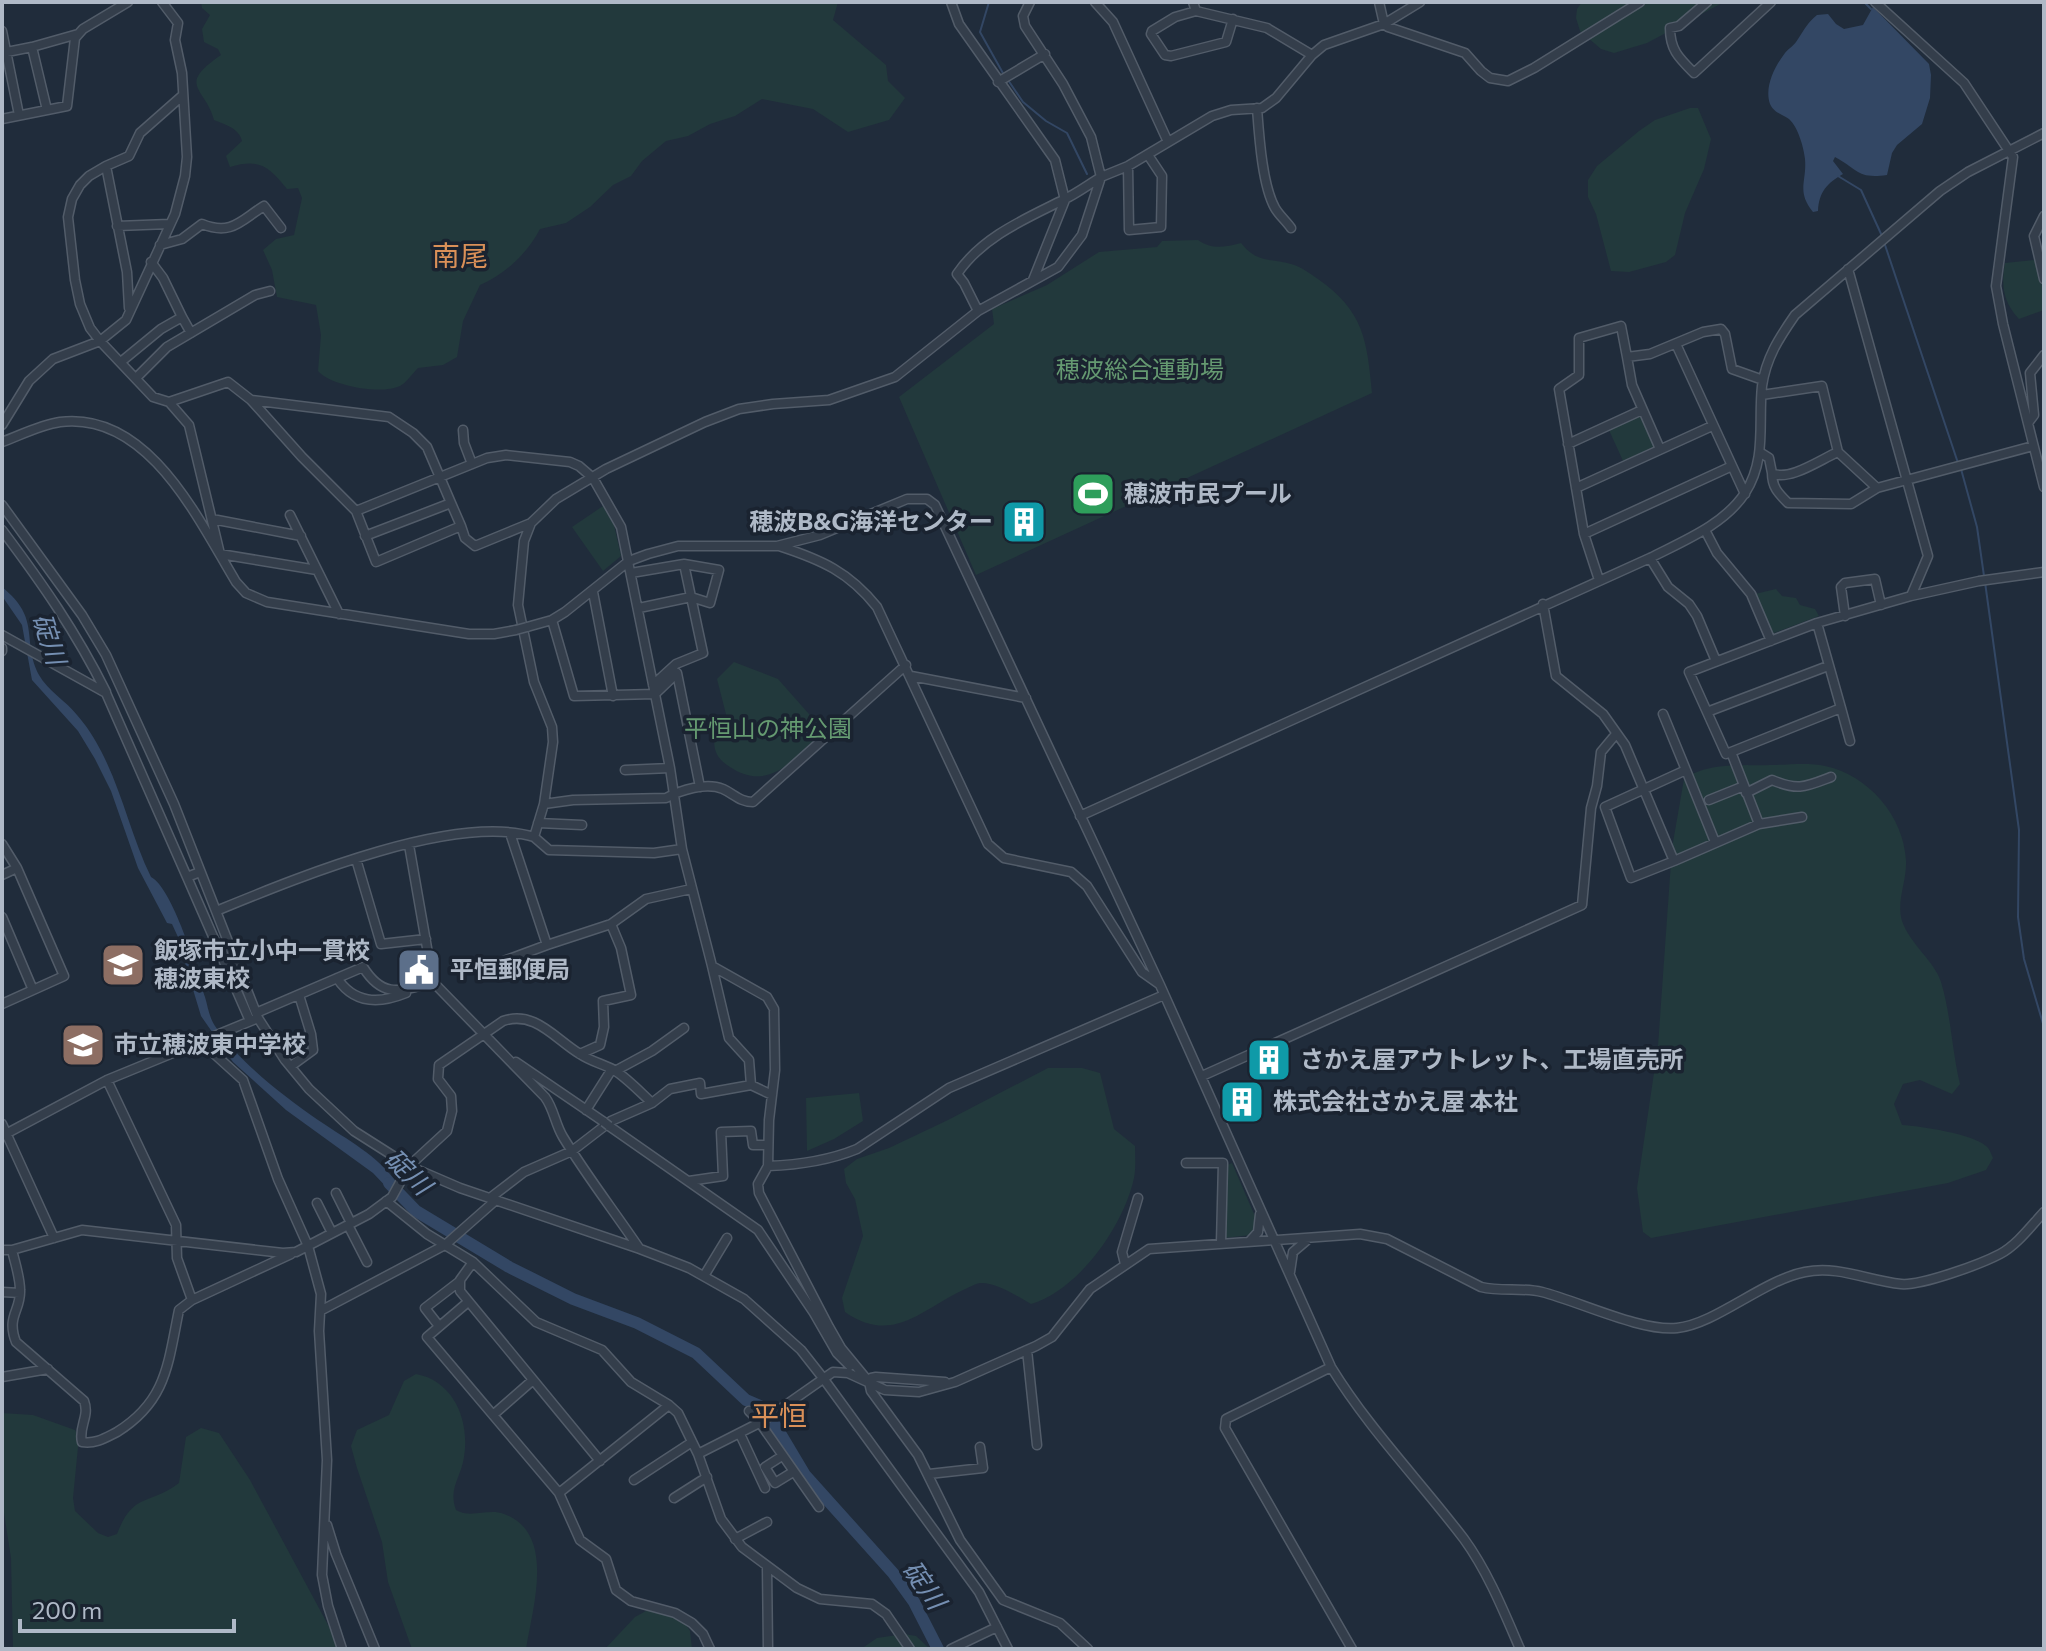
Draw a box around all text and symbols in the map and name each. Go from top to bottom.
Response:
district label: 南尾 [432,238,488,272]
park label: 穂波総合運動場 [1056,354,1224,383]
sports icon: 穂波市民プール [1069,470,1117,518]
place label: 穂波市民プール [1124,478,1292,507]
building icon: 穂波B&G海洋センター [1000,498,1048,546]
place label: 穂波B&G海洋センター [749,506,993,535]
water label: 碇川 [28,609,74,671]
park label: 平恒山の神公園 [684,713,852,742]
place label: 飯塚市立小中一貫校 穂波東校 [154,935,370,992]
school or university icon: 飯塚市立小中一貫校 穂波東校 [99,941,147,989]
public building icon: 平恒郵便局 [395,946,443,994]
place label: 平恒郵便局 [450,954,570,983]
school or university icon: 市立穂波東中学校 [59,1021,107,1069]
place label: 市立穂波東中学校 [114,1029,306,1058]
building icon: さかえ屋アウトレット、工場直売所 [1245,1036,1293,1084]
place label: さかえ屋アウトレット、工場直売所 [1300,1044,1684,1073]
building icon: 株式会社さかえ屋 本社 [1218,1078,1266,1126]
place label: 株式会社さかえ屋 本社 [1273,1086,1518,1115]
water label: 碇川 [380,1142,441,1202]
district label: 平恒 [751,1398,807,1432]
water label: 碇川 [898,1554,955,1617]
scale bar [20,1583,234,1633]
text: 200 m [32,1595,102,1624]

